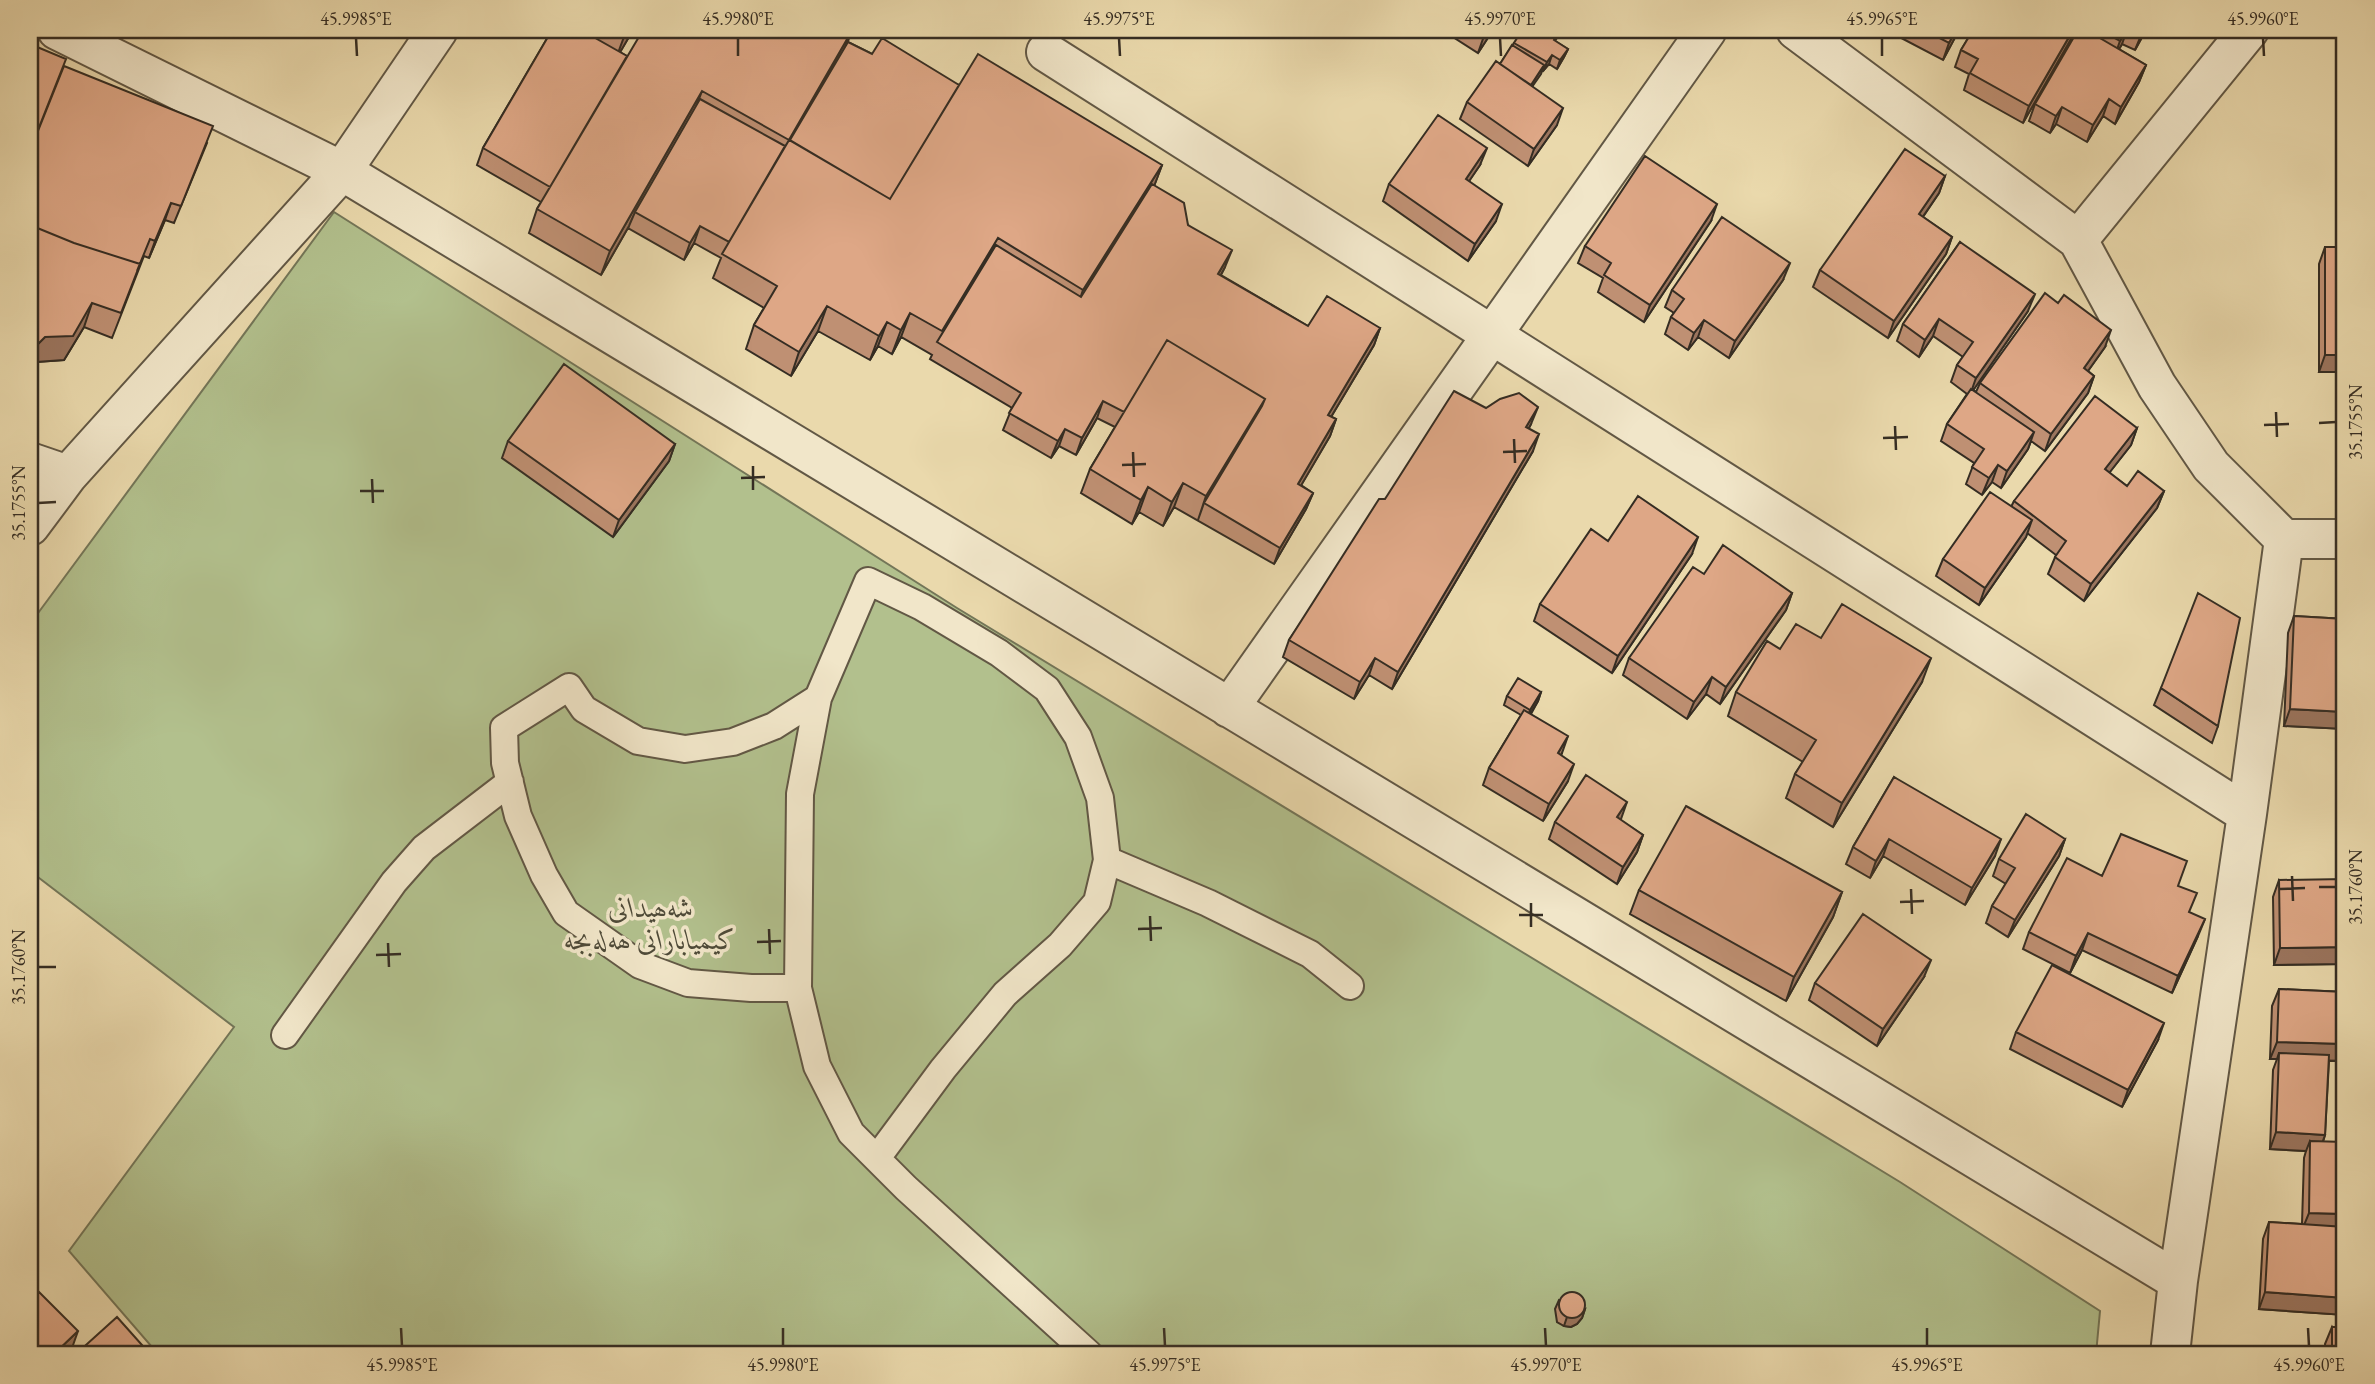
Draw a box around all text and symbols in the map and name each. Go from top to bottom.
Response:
text: 45.9985°E [320,7,392,30]
text: 45.9980°E [702,7,774,30]
text: 45.9975°E [1083,7,1155,30]
text: 45.9970°E [1464,7,1536,30]
text: 45.9965°E [1846,7,1918,30]
text: 45.9960°E [2227,7,2299,30]
text: 35.1755°N [2344,384,2367,460]
text: 35.1755°N [7,465,30,541]
text: 35.1760°N [2344,849,2367,925]
park label: شەھیدانی کیمیابارانی ھەلەبجە [564,889,738,957]
text: 35.1760°N [7,929,30,1005]
text: 45.9985°E [366,1353,438,1376]
text: 45.9980°E [747,1353,819,1376]
text: 45.9975°E [1129,1353,1201,1376]
text: 45.9970°E [1510,1353,1582,1376]
text: 45.9965°E [1891,1353,1963,1376]
text: 45.9960°E [2273,1353,2345,1376]

